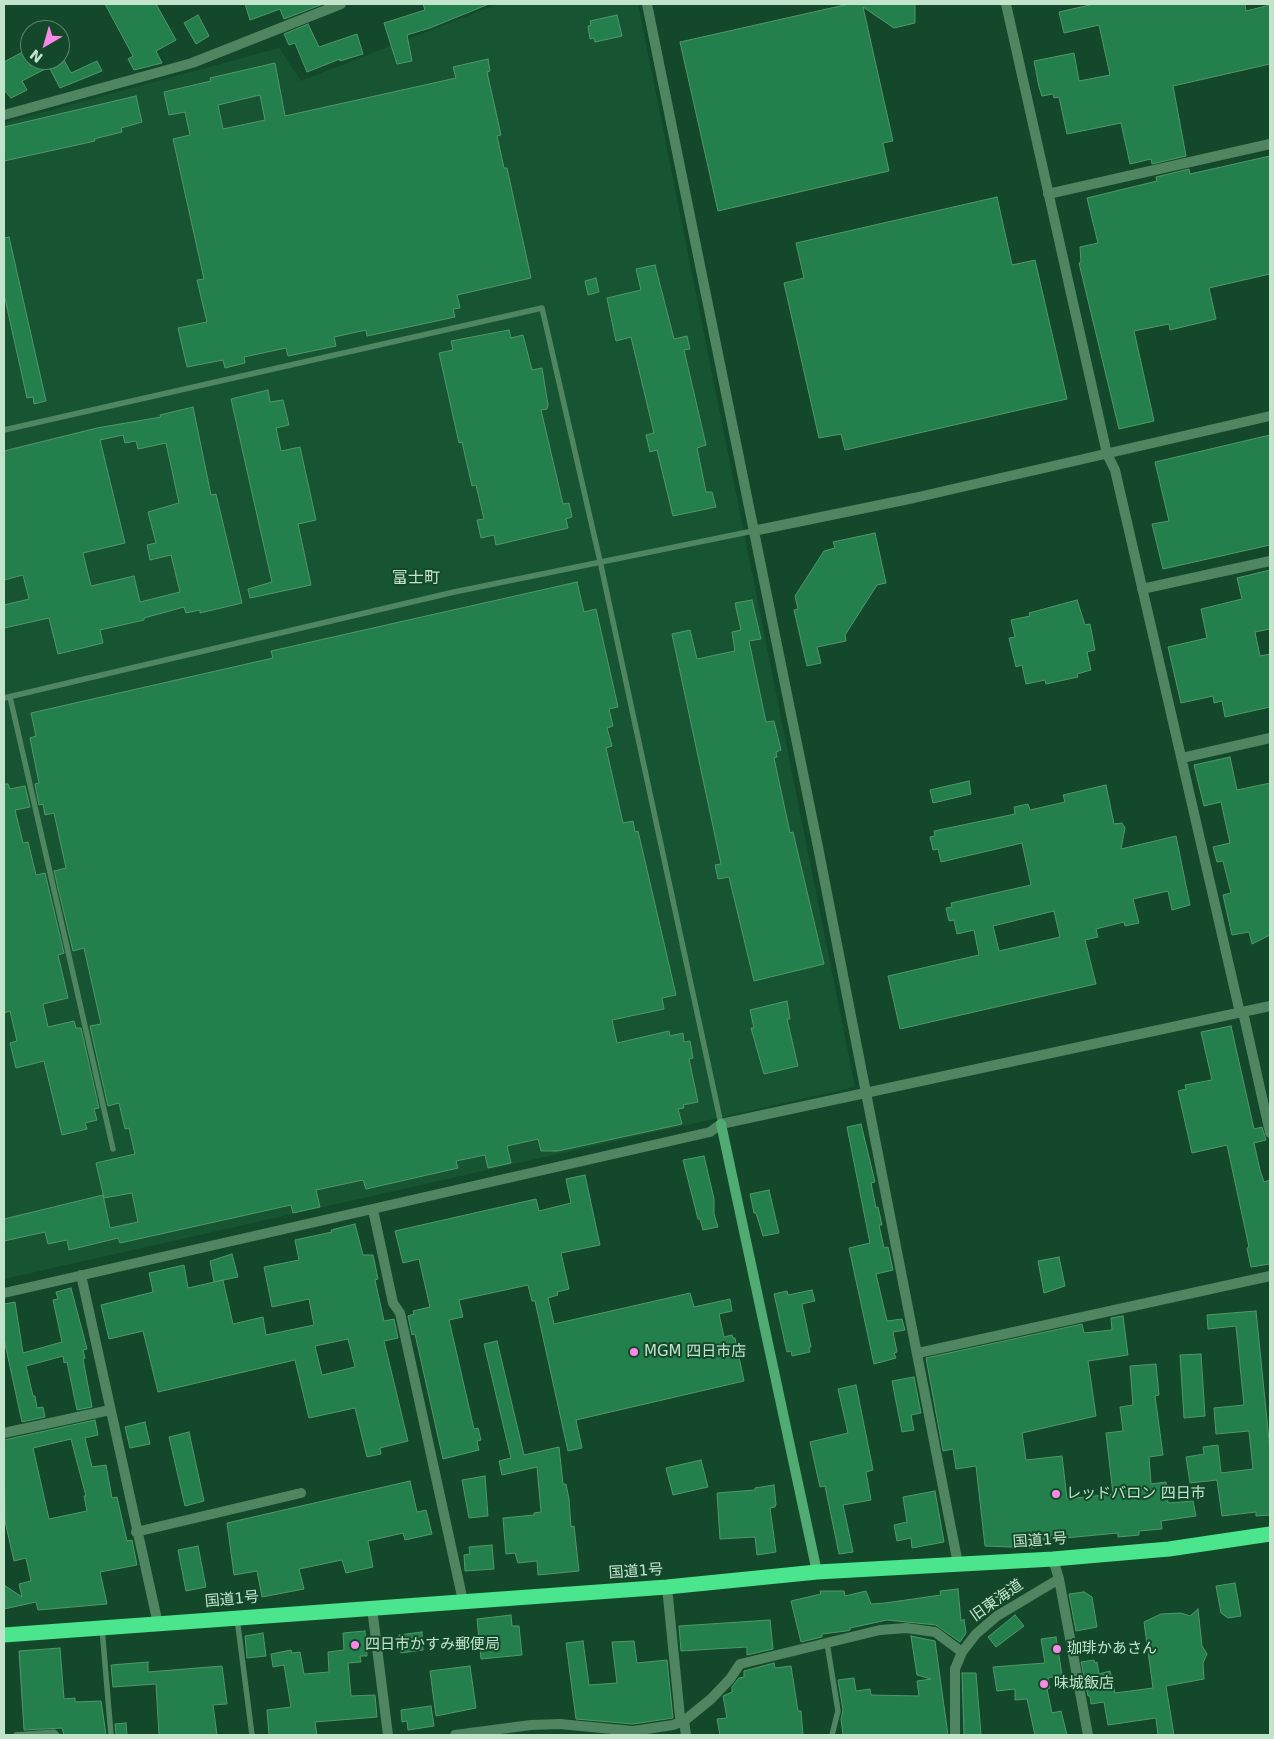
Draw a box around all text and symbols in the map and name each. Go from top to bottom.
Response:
north arrow [20,20,70,70]
text: N [27,46,46,66]
district label: 富士町 [392,569,440,589]
place label: MGM 四日市店 [644,1343,746,1361]
marker: MGM 四日市店 [628,1346,640,1358]
place label: レッドバロン 四日市 [1066,1485,1206,1503]
marker: レッドバロン 四日市 [1050,1488,1062,1500]
street label: 国道1号 [1012,1530,1068,1552]
street label: 国道1号 [608,1561,664,1583]
street label: 旧東海道 [967,1576,1027,1626]
street label: 国道1号 [204,1589,260,1611]
place label: 四日市かすみ郵便局 [365,1636,500,1654]
marker: 四日市かすみ郵便局 [349,1639,361,1651]
place label: 珈琲かあさん [1067,1640,1157,1658]
marker: 珈琲かあさん [1051,1643,1063,1655]
place label: 味城飯店 [1054,1675,1114,1693]
marker: 味城飯店 [1038,1678,1050,1690]

